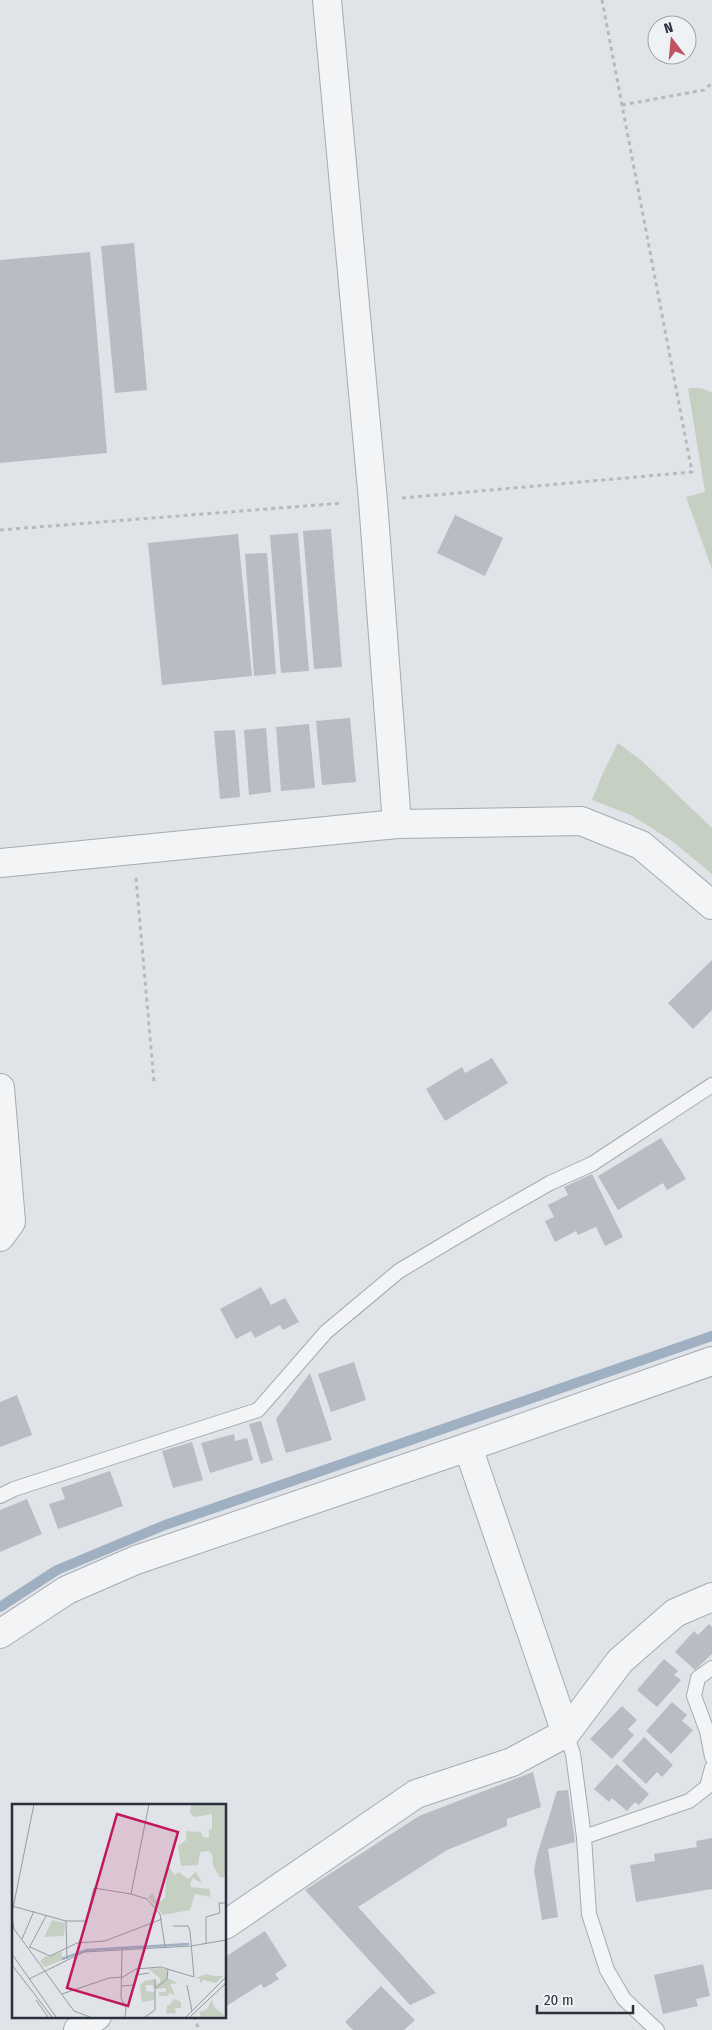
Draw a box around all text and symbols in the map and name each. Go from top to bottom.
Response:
north arrow [647,15,697,65]
text: N [662,19,675,37]
inset map [12,1804,226,2018]
scale bar [537,1982,633,2014]
text: 20 m [544,1991,574,2009]

